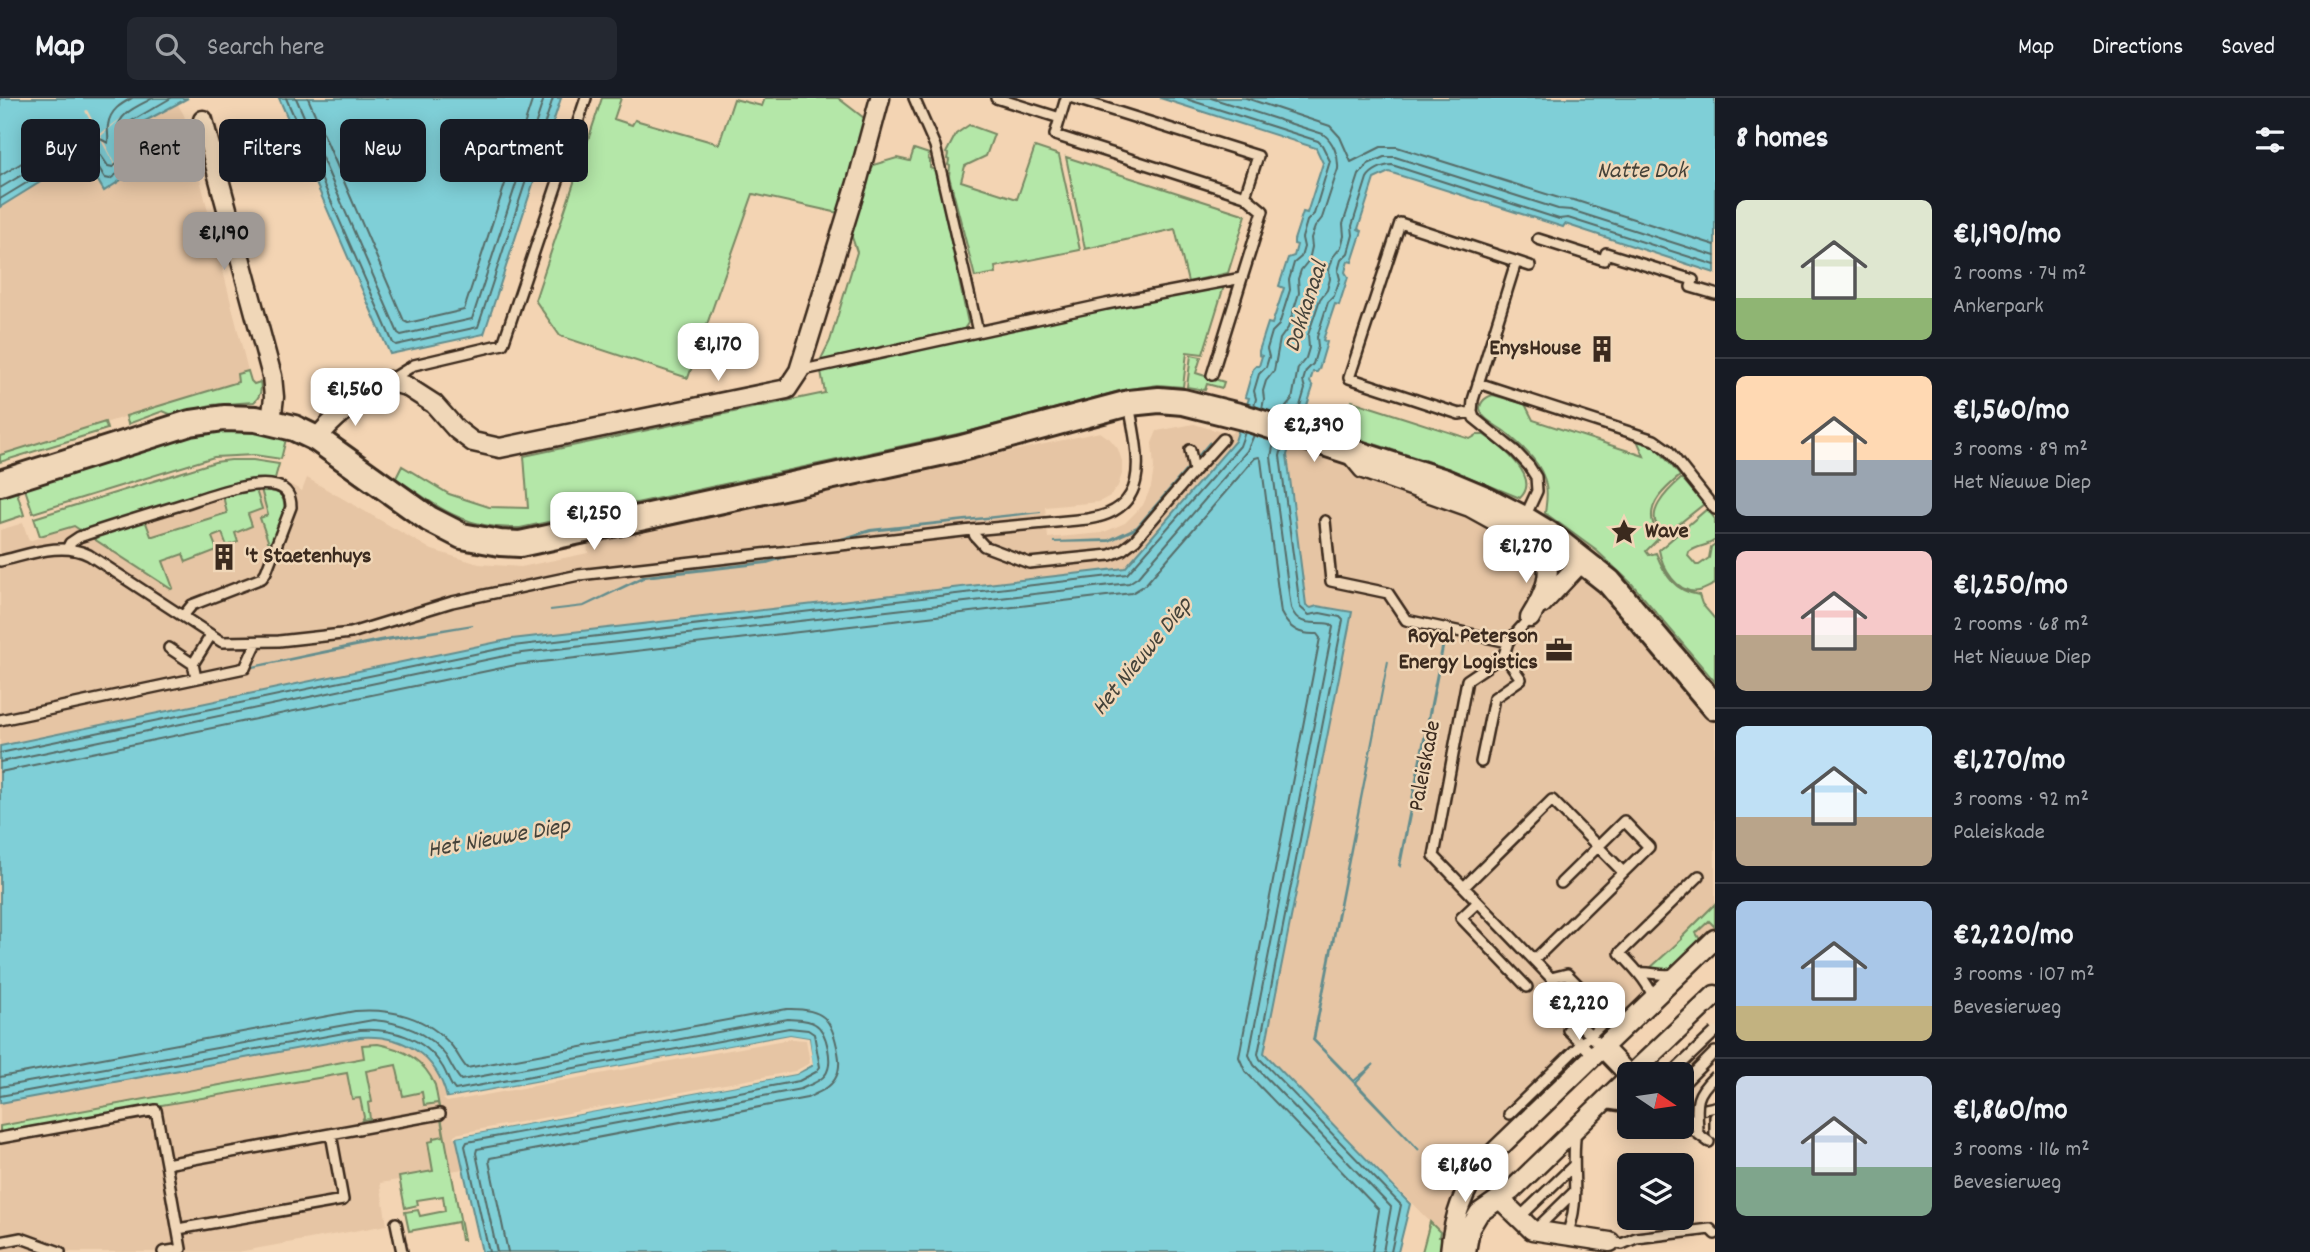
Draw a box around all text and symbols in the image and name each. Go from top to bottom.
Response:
search box [127,17,617,80]
text: Map [35,25,85,72]
icon: search [151,29,189,67]
text: Search here [207,30,325,67]
text: Map [2018,31,2054,65]
text: Directions [2092,31,2183,65]
text: Saved [2221,31,2275,65]
chip: Buy [21,119,100,182]
chip: Rent [114,119,205,182]
chip: Filters [219,119,326,182]
chip: New [340,119,426,182]
chip: Apartment [440,119,588,182]
text: 8 homes [1736,119,1828,162]
icon: filters [2251,121,2289,159]
water label: Natte Dok [1597,155,1689,189]
pin: €1,190 [167,212,281,272]
text: €1,190/mo [1953,215,2061,258]
text: €1,190 [199,218,249,251]
icon: home [1792,228,1876,312]
water label: Dokkanaal [1276,255,1338,357]
text: 2 rooms · 74 m² [1953,258,2086,291]
text: Ankerpark [1953,291,2044,324]
pin: €1,170 [661,324,775,383]
text: €1,170 [694,329,742,362]
place label: EnysHouse [1489,333,1581,366]
building icon: EnysHouse [1587,334,1617,364]
pin: €1,560 [298,368,412,428]
text: €1,560 [327,374,383,407]
text: €1,560/mo [1953,391,2069,434]
pin: €2,390 [1257,404,1371,464]
icon: home [1792,404,1876,488]
text: €2,390 [1284,410,1344,443]
text: 3 rooms · 89 m² [1953,434,2088,467]
text: Het Nieuwe Diep [1953,467,2091,500]
pin: €1,250 [537,492,651,552]
text: €1,250 [566,498,622,531]
place label: Wave [1645,516,1689,549]
place icon: Wave [1609,517,1639,547]
pin: €1,270 [1469,526,1583,585]
text: €1,270 [1499,531,1553,564]
place label: 't Staetenhuys [245,541,372,574]
building icon: 't Staetenhuys [209,542,239,572]
text: €1,250/mo [1953,566,2068,609]
icon: home [1792,579,1876,663]
water label: Het Nieuwe Diep [1084,590,1202,724]
text: 2 rooms · 68 m² [1953,609,2089,642]
place label: Royal Peterson Energy Logistics [1398,621,1538,680]
office icon: Royal Peterson Energy Logistics [1544,635,1574,665]
text: Het Nieuwe Diep [1953,642,2091,675]
street label: Paleiskade [1401,718,1451,814]
text: €1,270/mo [1953,741,2065,784]
icon: home [1792,754,1876,838]
text: 3 rooms · 92 m² [1953,784,2089,817]
water label: Het Nieuwe Diep [425,810,574,868]
text: Paleiskade [1953,817,2045,850]
text: €2,220/mo [1953,916,2074,959]
icon: home [1792,929,1876,1013]
text: 3 rooms · 107 m² [1953,959,2095,992]
pin: €2,220 [1522,982,1636,1042]
text: €2,220 [1549,988,1609,1021]
text: Bevesierweg [1953,992,2061,1025]
north arrow [1617,1062,1694,1139]
map controls [1617,1062,1694,1230]
text: €1,860/mo [1953,1091,2068,1134]
icon: home [1792,1104,1876,1188]
text: 3 rooms · 116 m² [1953,1134,2090,1167]
pin: €1,860 [1408,1144,1522,1204]
text: €1,860 [1437,1150,1493,1183]
button: layers [1617,1153,1694,1230]
text: Bevesierweg [1953,1167,2061,1200]

